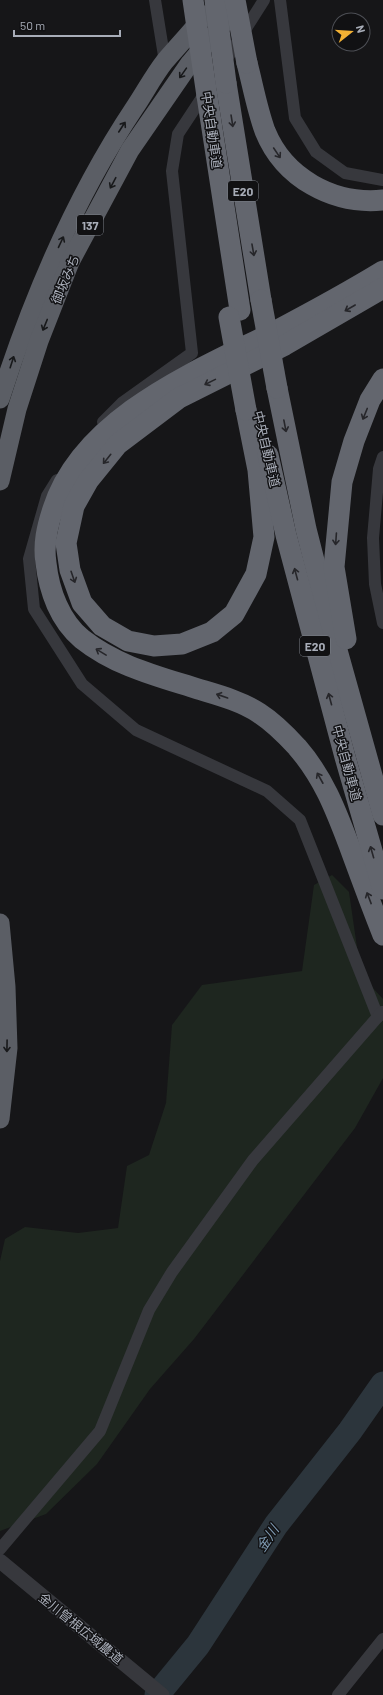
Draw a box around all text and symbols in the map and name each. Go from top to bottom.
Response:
scale bar [14,12,120,38]
north arrow [331,12,371,52]
text: 50 m [20,18,45,32]
text: N [354,24,368,34]
one-way arrow [179,68,187,79]
street label: 中央自動車道 [199,90,225,170]
one-way arrow [228,114,236,127]
one-way arrow [118,122,126,133]
one-way arrow [273,147,282,158]
one-way arrow [109,176,116,188]
road number: E20 [228,181,258,201]
road number: 137 [77,215,103,235]
one-way arrow [57,236,65,248]
one-way arrow [249,243,257,256]
street label: 御坂みち [47,252,83,306]
one-way arrow [344,305,356,313]
one-way arrow [41,319,48,331]
one-way arrow [9,356,16,369]
one-way arrow [205,379,217,386]
one-way arrow [360,407,368,419]
street label: 中央自動車道 [250,409,284,489]
one-way arrow [281,419,289,432]
one-way arrow [102,453,111,464]
one-way arrow [332,532,340,545]
one-way arrow [292,568,299,581]
one-way arrow [69,571,77,583]
road number: E20 [300,636,330,656]
one-way arrow [95,647,107,655]
one-way arrow [217,692,229,700]
one-way arrow [325,693,333,706]
street label: 中央自動車道 [329,723,365,803]
one-way arrow [316,772,323,784]
one-way arrow [368,845,375,858]
one-way arrow [365,893,373,905]
one-way arrow [3,1039,11,1052]
water label: 金川 [252,1520,283,1554]
street label: 金川曽根広域農道 [36,1589,126,1667]

